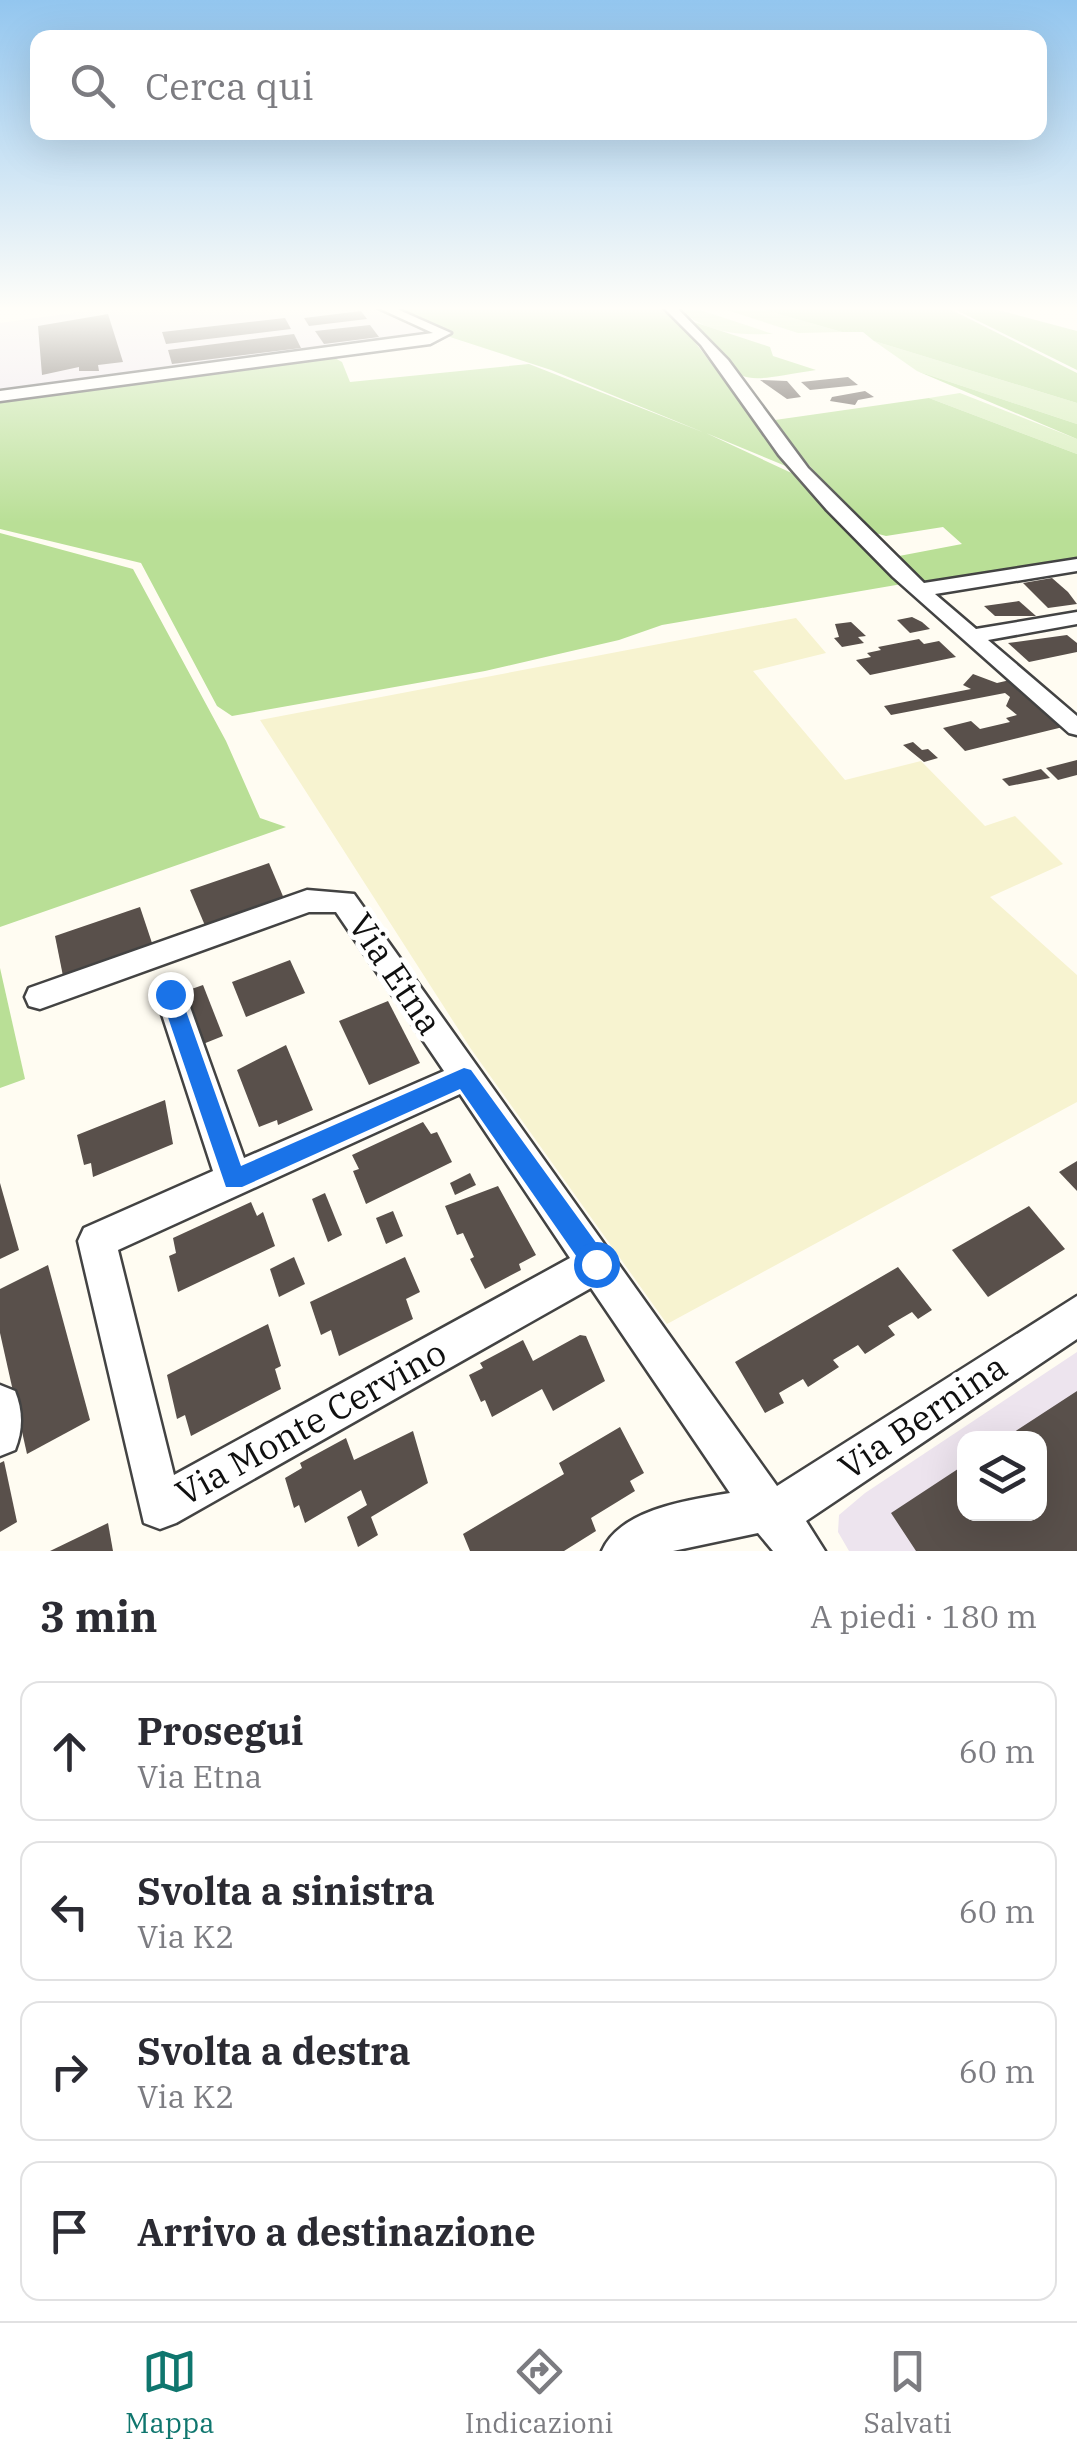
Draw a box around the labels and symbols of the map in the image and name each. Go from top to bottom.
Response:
street label: Via Etna [338,904,453,1043]
route end [148,972,194,1018]
route start [574,1242,620,1288]
street label: Via Monte Cervino [167,1329,454,1515]
street label: Via Bernina [829,1343,1015,1489]

